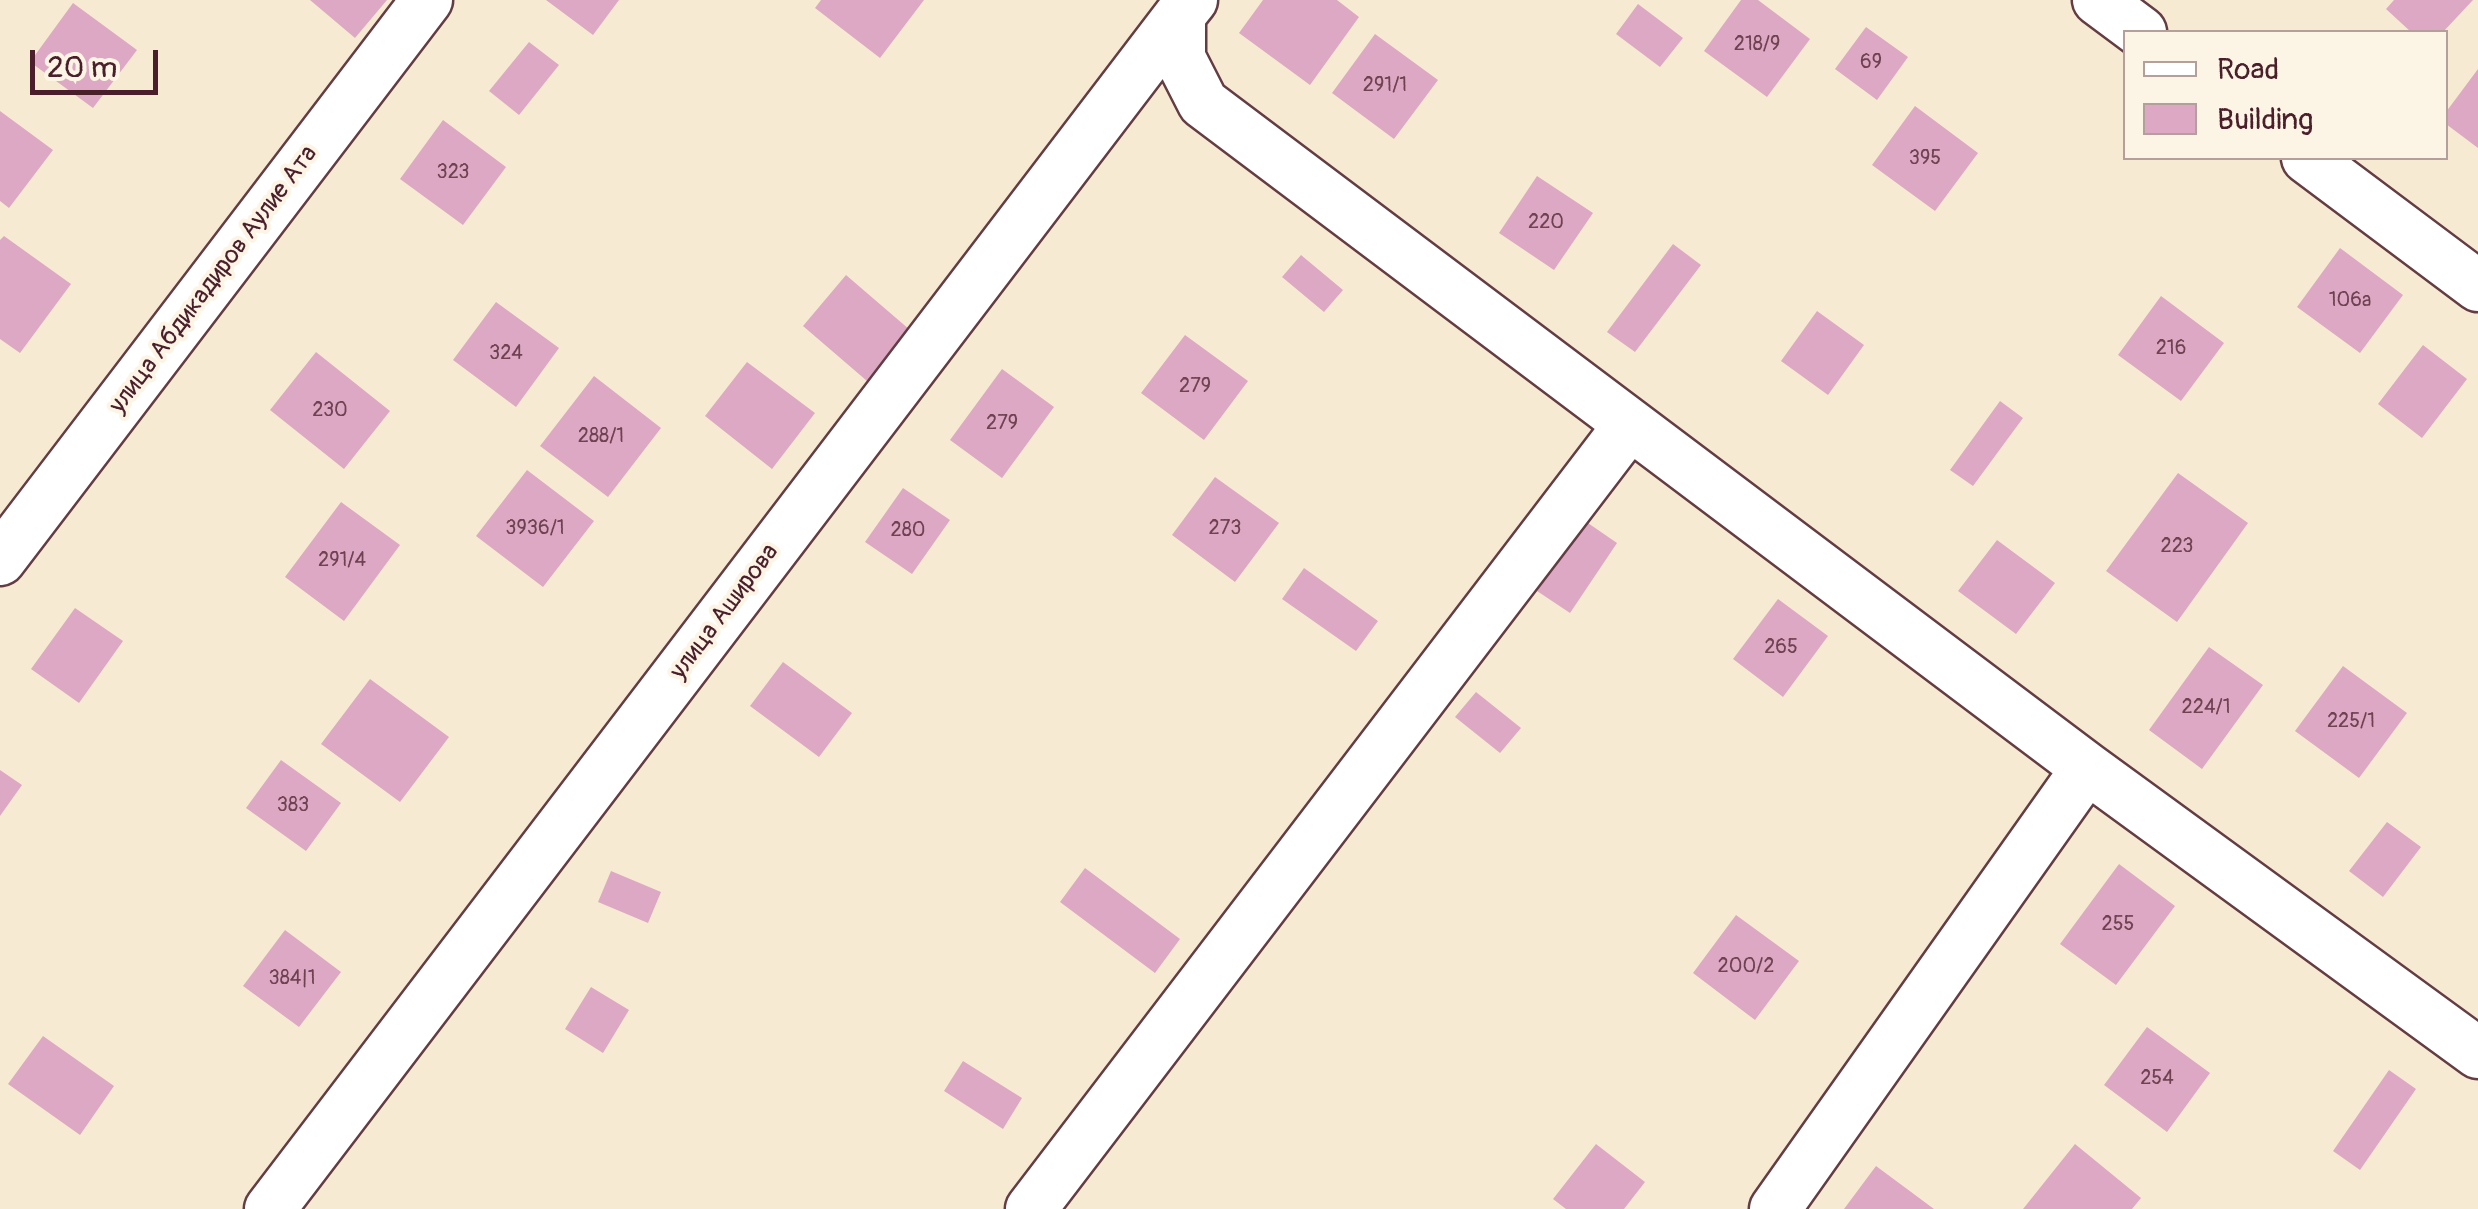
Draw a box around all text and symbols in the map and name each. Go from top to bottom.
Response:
scale bar [35,30,162,92]
legend [2123,30,2448,160]
house number: 218/9 [1734,33,1780,57]
text: 20 m [47,49,117,86]
house number: 69 [1860,51,1882,75]
text: Road [2217,51,2279,88]
house number: 291/1 [1363,74,1407,98]
text: Building [2217,101,2313,138]
street label: улица Абдикадиров Аулие Ата [104,140,324,420]
house number: 395 [1909,147,1941,171]
house number: 323 [437,161,469,185]
house number: 220 [1528,211,1564,235]
house number: 106а [2329,289,2371,313]
house number: 216 [2156,337,2186,361]
house number: 324 [489,342,523,366]
house number: 279 [1179,375,1211,399]
house number: 230 [312,399,348,423]
house number: 279 [986,412,1018,436]
house number: 288/1 [578,425,624,449]
house number: 3936/1 [505,517,565,541]
house number: 273 [1209,517,1241,541]
house number: 280 [891,519,925,543]
house number: 223 [2161,535,2193,559]
street label: улица Аширова [664,538,786,686]
house number: 291/4 [318,549,366,573]
house number: 265 [1764,636,1798,660]
house number: 224/1 [2182,696,2230,720]
house number: 225/1 [2327,710,2375,734]
house number: 383 [277,794,309,818]
house number: 255 [2102,913,2134,937]
house number: 200/2 [1718,955,1774,979]
house number: 384|1 [269,967,315,991]
house number: 254 [2140,1067,2174,1091]

